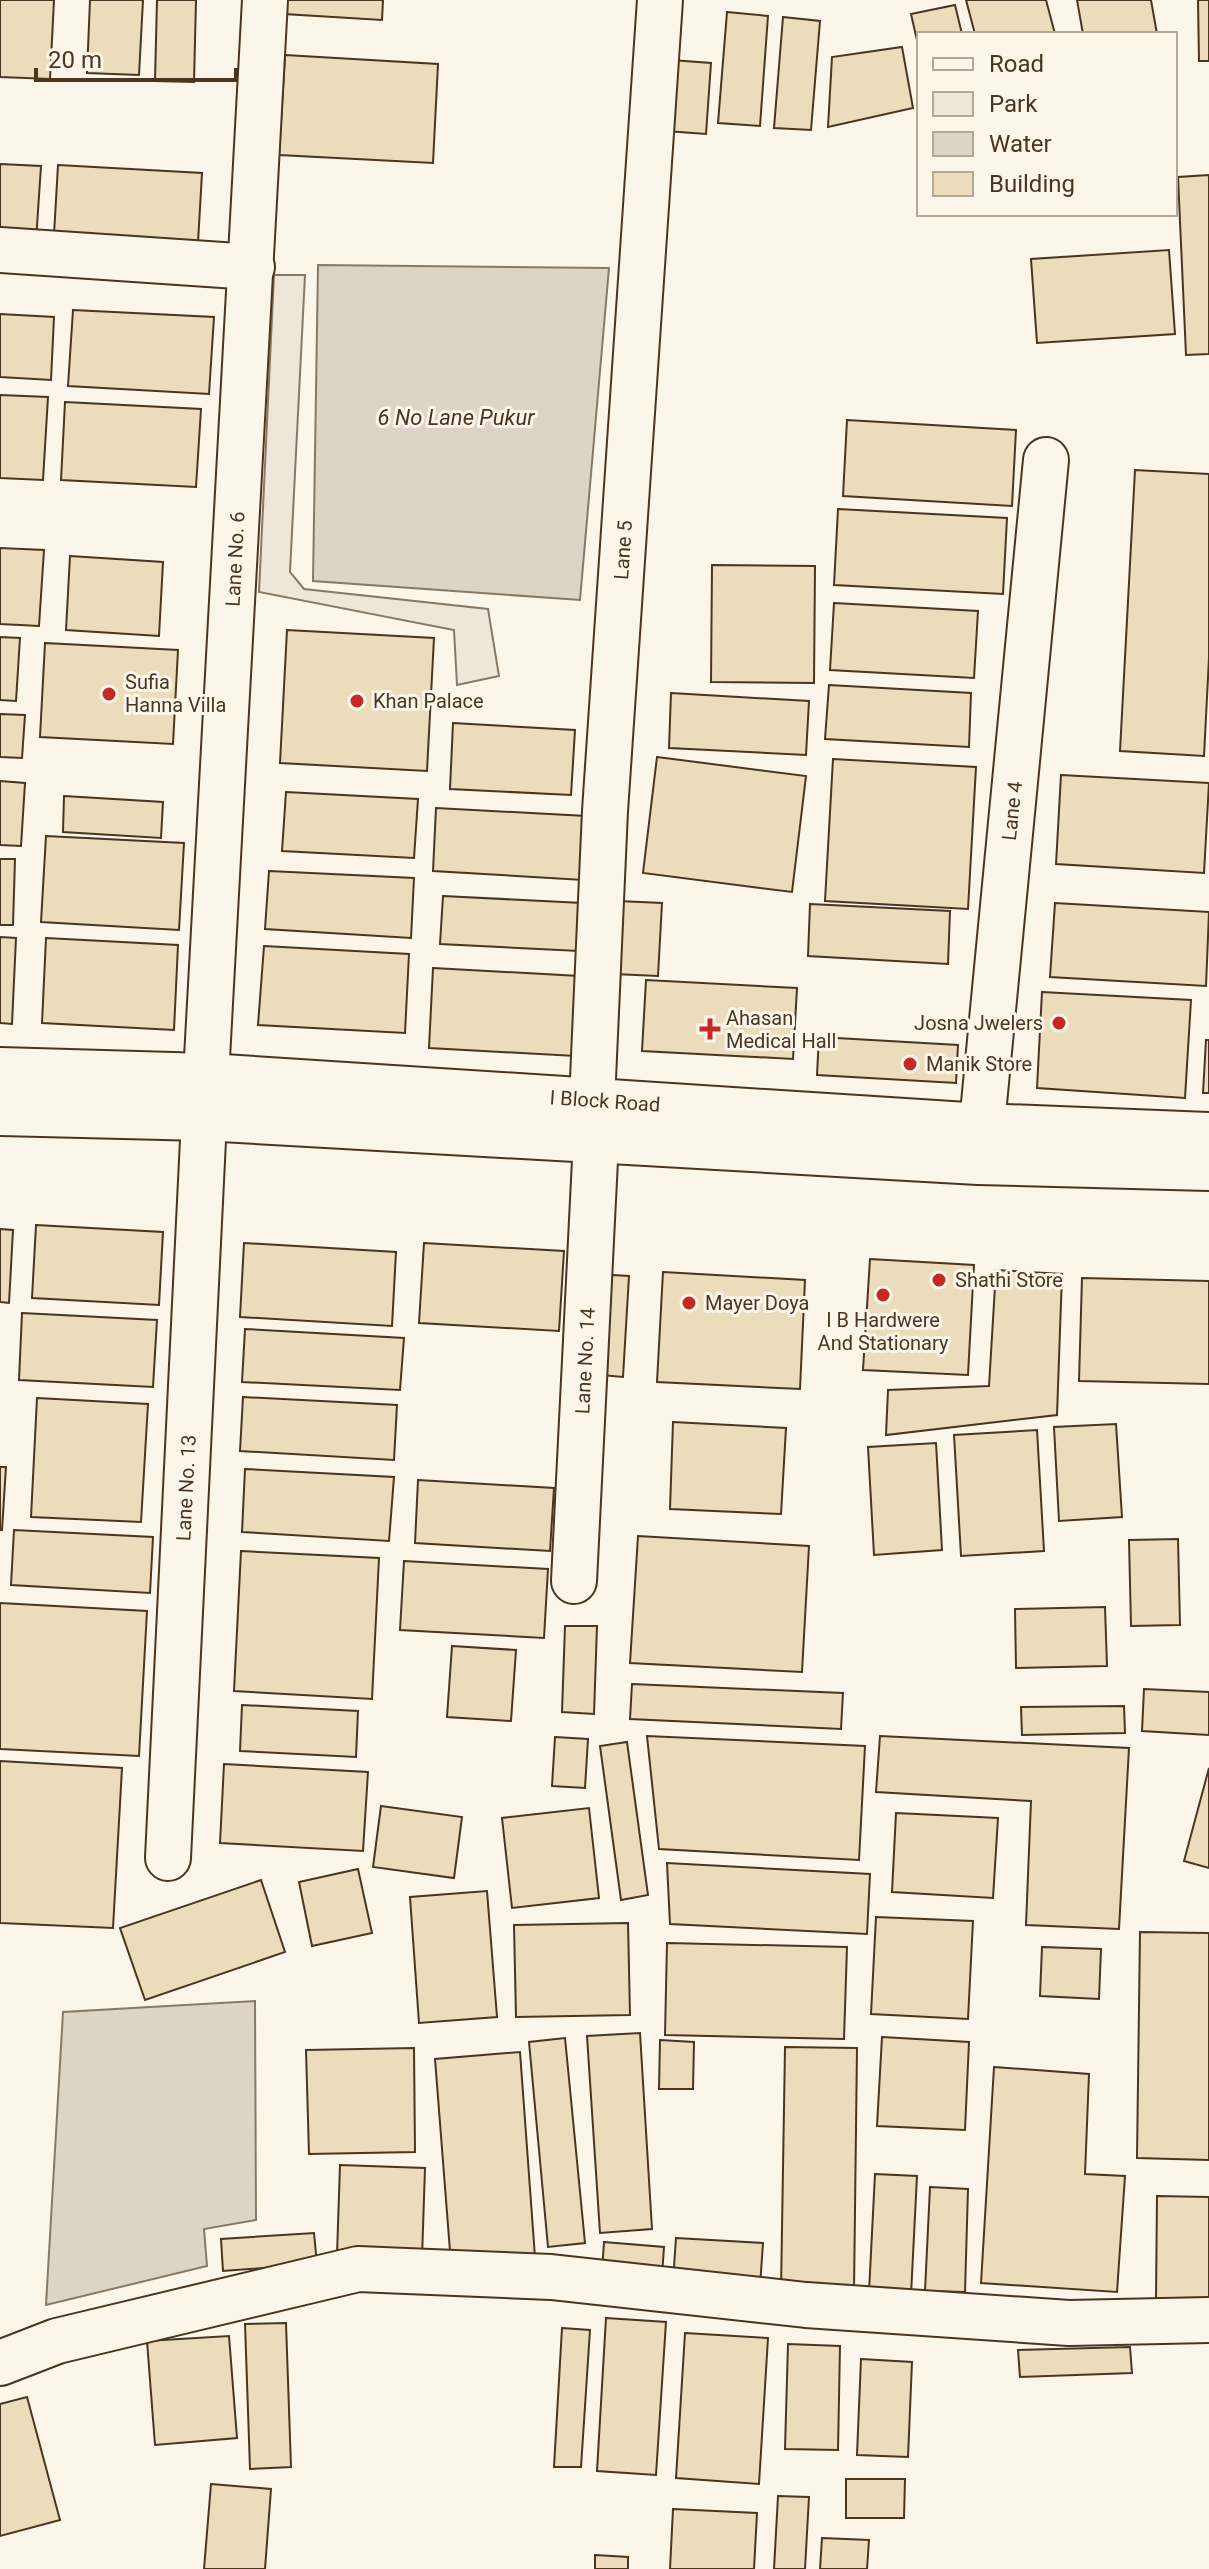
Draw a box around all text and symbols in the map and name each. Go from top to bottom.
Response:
scale bar [36,32,236,82]
legend [917,32,1177,216]
text: 20 m [48,46,102,74]
text: Road [989,50,1044,78]
text: Park [989,90,1038,118]
text: Water [989,130,1052,158]
text: Building [989,170,1075,198]
water label: 6 No Lane Pukur [378,405,535,430]
street label: Lane No. 6 [221,511,249,607]
street label: Lane 5 [609,519,637,581]
place label: Sufia Hanna Villa [125,670,226,717]
marker: Sufia Hanna Villa [100,685,118,703]
place label: Khan Palace [373,689,484,713]
marker: Khan Palace [348,692,366,710]
street label: Lane 4 [997,780,1027,842]
place label: Ahasan Medical Hall [726,1006,836,1053]
place label: Josna Jwelers [914,1011,1043,1035]
marker: Josna Jwelers [1050,1014,1068,1032]
marker: Ahasan Medical Hall [701,1020,719,1038]
place label: Manik Store [926,1052,1032,1076]
marker: Manik Store [901,1055,919,1073]
street label: I Block Road [549,1085,661,1117]
place label: Shathi Store [955,1268,1063,1292]
marker: Shathi Store [930,1271,948,1289]
marker: I B Hardwere And Stationary [874,1286,892,1304]
place label: Mayer Doya [705,1291,809,1315]
marker: Mayer Doya [680,1294,698,1312]
street label: Lane No. 14 [570,1307,600,1415]
place label: I B Hardwere And Stationary [818,1308,949,1355]
street label: Lane No. 13 [171,1434,201,1542]

